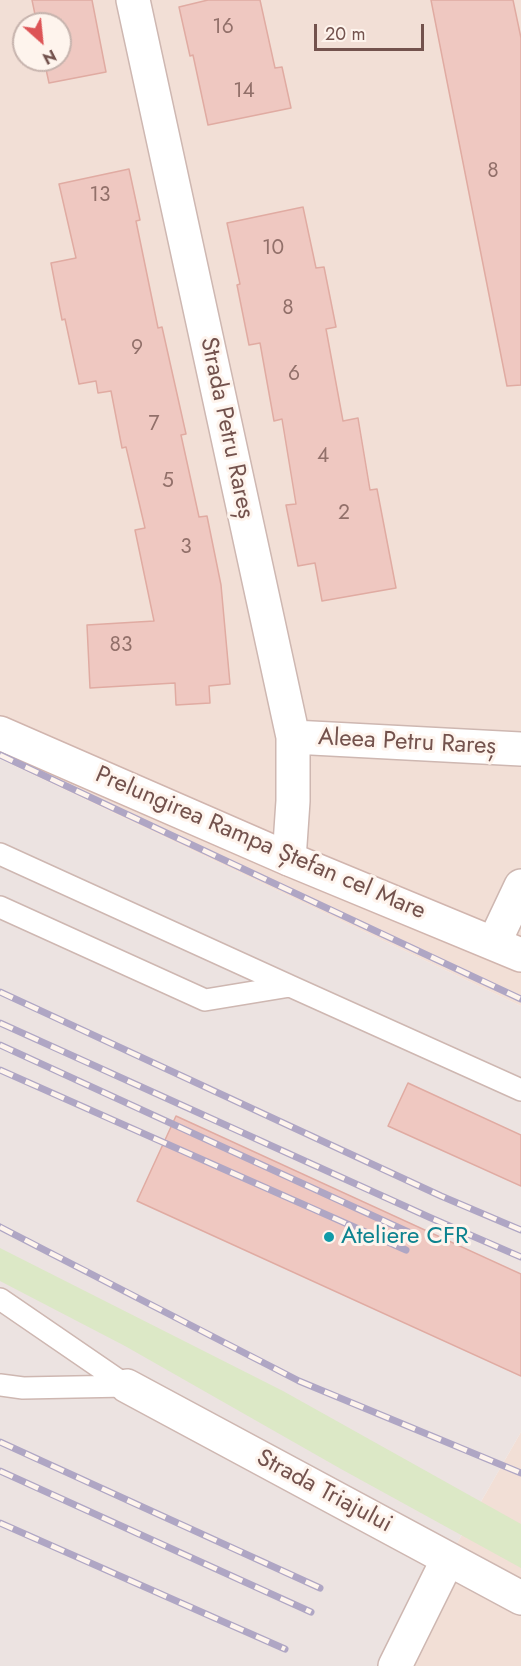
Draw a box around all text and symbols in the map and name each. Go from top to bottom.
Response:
north arrow [12,12,72,72]
scale bar [317,12,426,50]
house number: 16 [212,15,234,41]
text: 20 m [325,21,365,47]
text: N [39,44,60,70]
house number: 14 [233,79,255,105]
house number: 8 [487,159,499,185]
house number: 13 [90,183,110,209]
house number: 10 [262,236,284,262]
house number: 8 [282,296,294,322]
street label: Strada Petru Rareș [193,335,259,521]
house number: 9 [131,336,143,362]
house number: 6 [288,362,300,388]
house number: 7 [148,412,160,438]
house number: 4 [317,444,329,470]
house number: 5 [162,469,174,495]
house number: 2 [338,501,350,527]
house number: 3 [180,535,192,561]
house number: 83 [110,633,132,659]
street label: Aleea Petru Rareș [317,724,497,762]
street label: Prelungirea Rampa Ștefan cel Mare [91,761,429,927]
place label: Ateliere CFR [341,1223,468,1251]
marker: Ateliere CFR [322,1230,336,1244]
street label: Strada Triajului [251,1444,397,1540]

